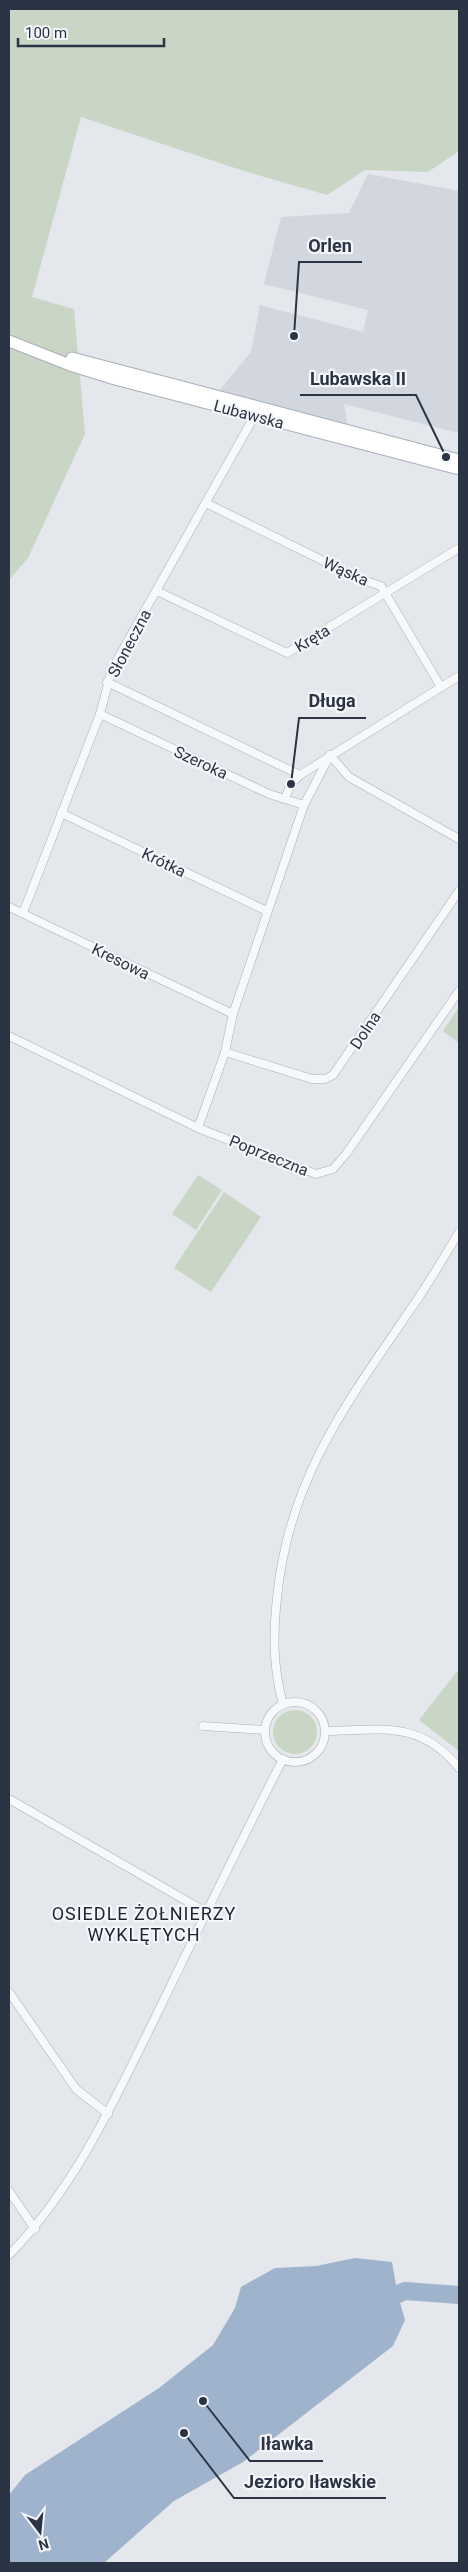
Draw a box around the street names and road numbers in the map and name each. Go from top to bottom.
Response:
street label: Lubawska [212,396,286,433]
street label: Wąska [320,553,371,590]
street label: Słoneczna [104,606,155,680]
street label: Kręta [291,621,333,656]
street label: Szeroka [171,742,231,783]
street label: Krótka [139,844,189,881]
street label: Kresowa [89,939,153,984]
street label: Dolna [346,1008,385,1053]
street label: Poprzeczna [226,1131,311,1180]

